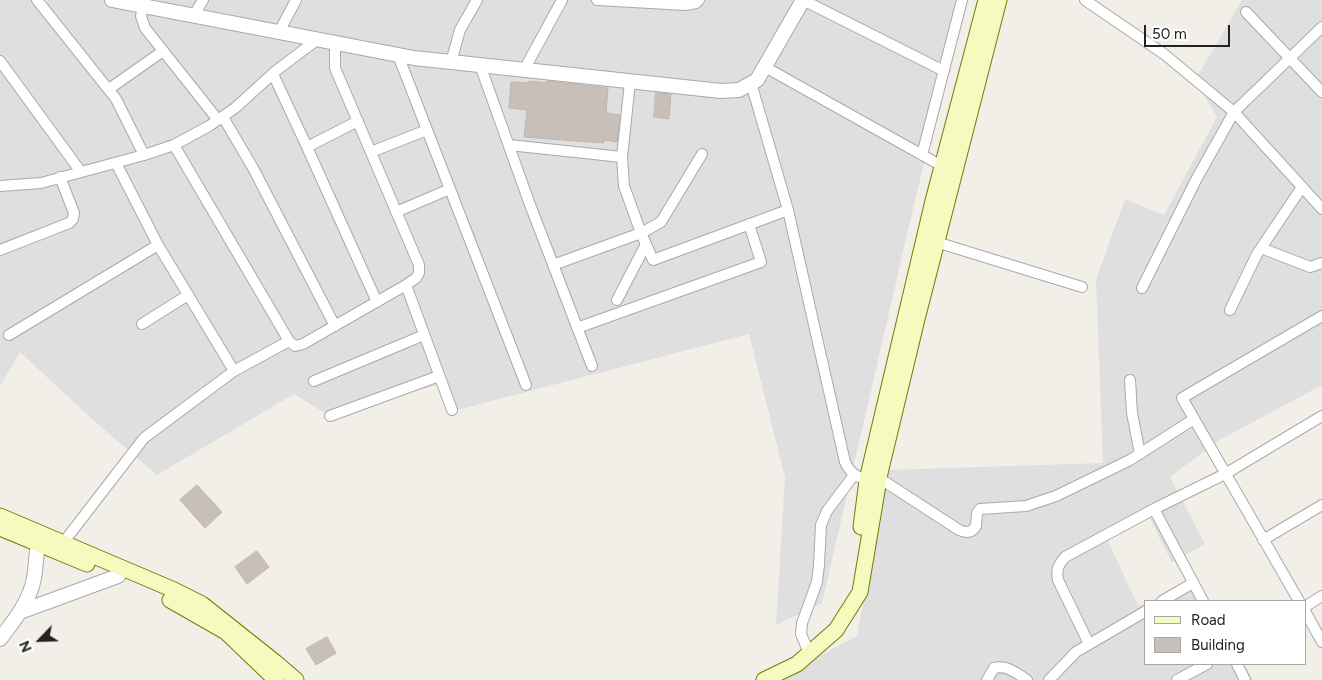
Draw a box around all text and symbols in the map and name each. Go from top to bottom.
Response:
scale bar [1147,15,1233,47]
text: 50 m [1152,25,1187,43]
legend [1144,600,1307,665]
text: Road [1191,611,1226,629]
north arrow [15,615,65,665]
text: Building [1191,636,1245,654]
text: N [16,638,36,655]

